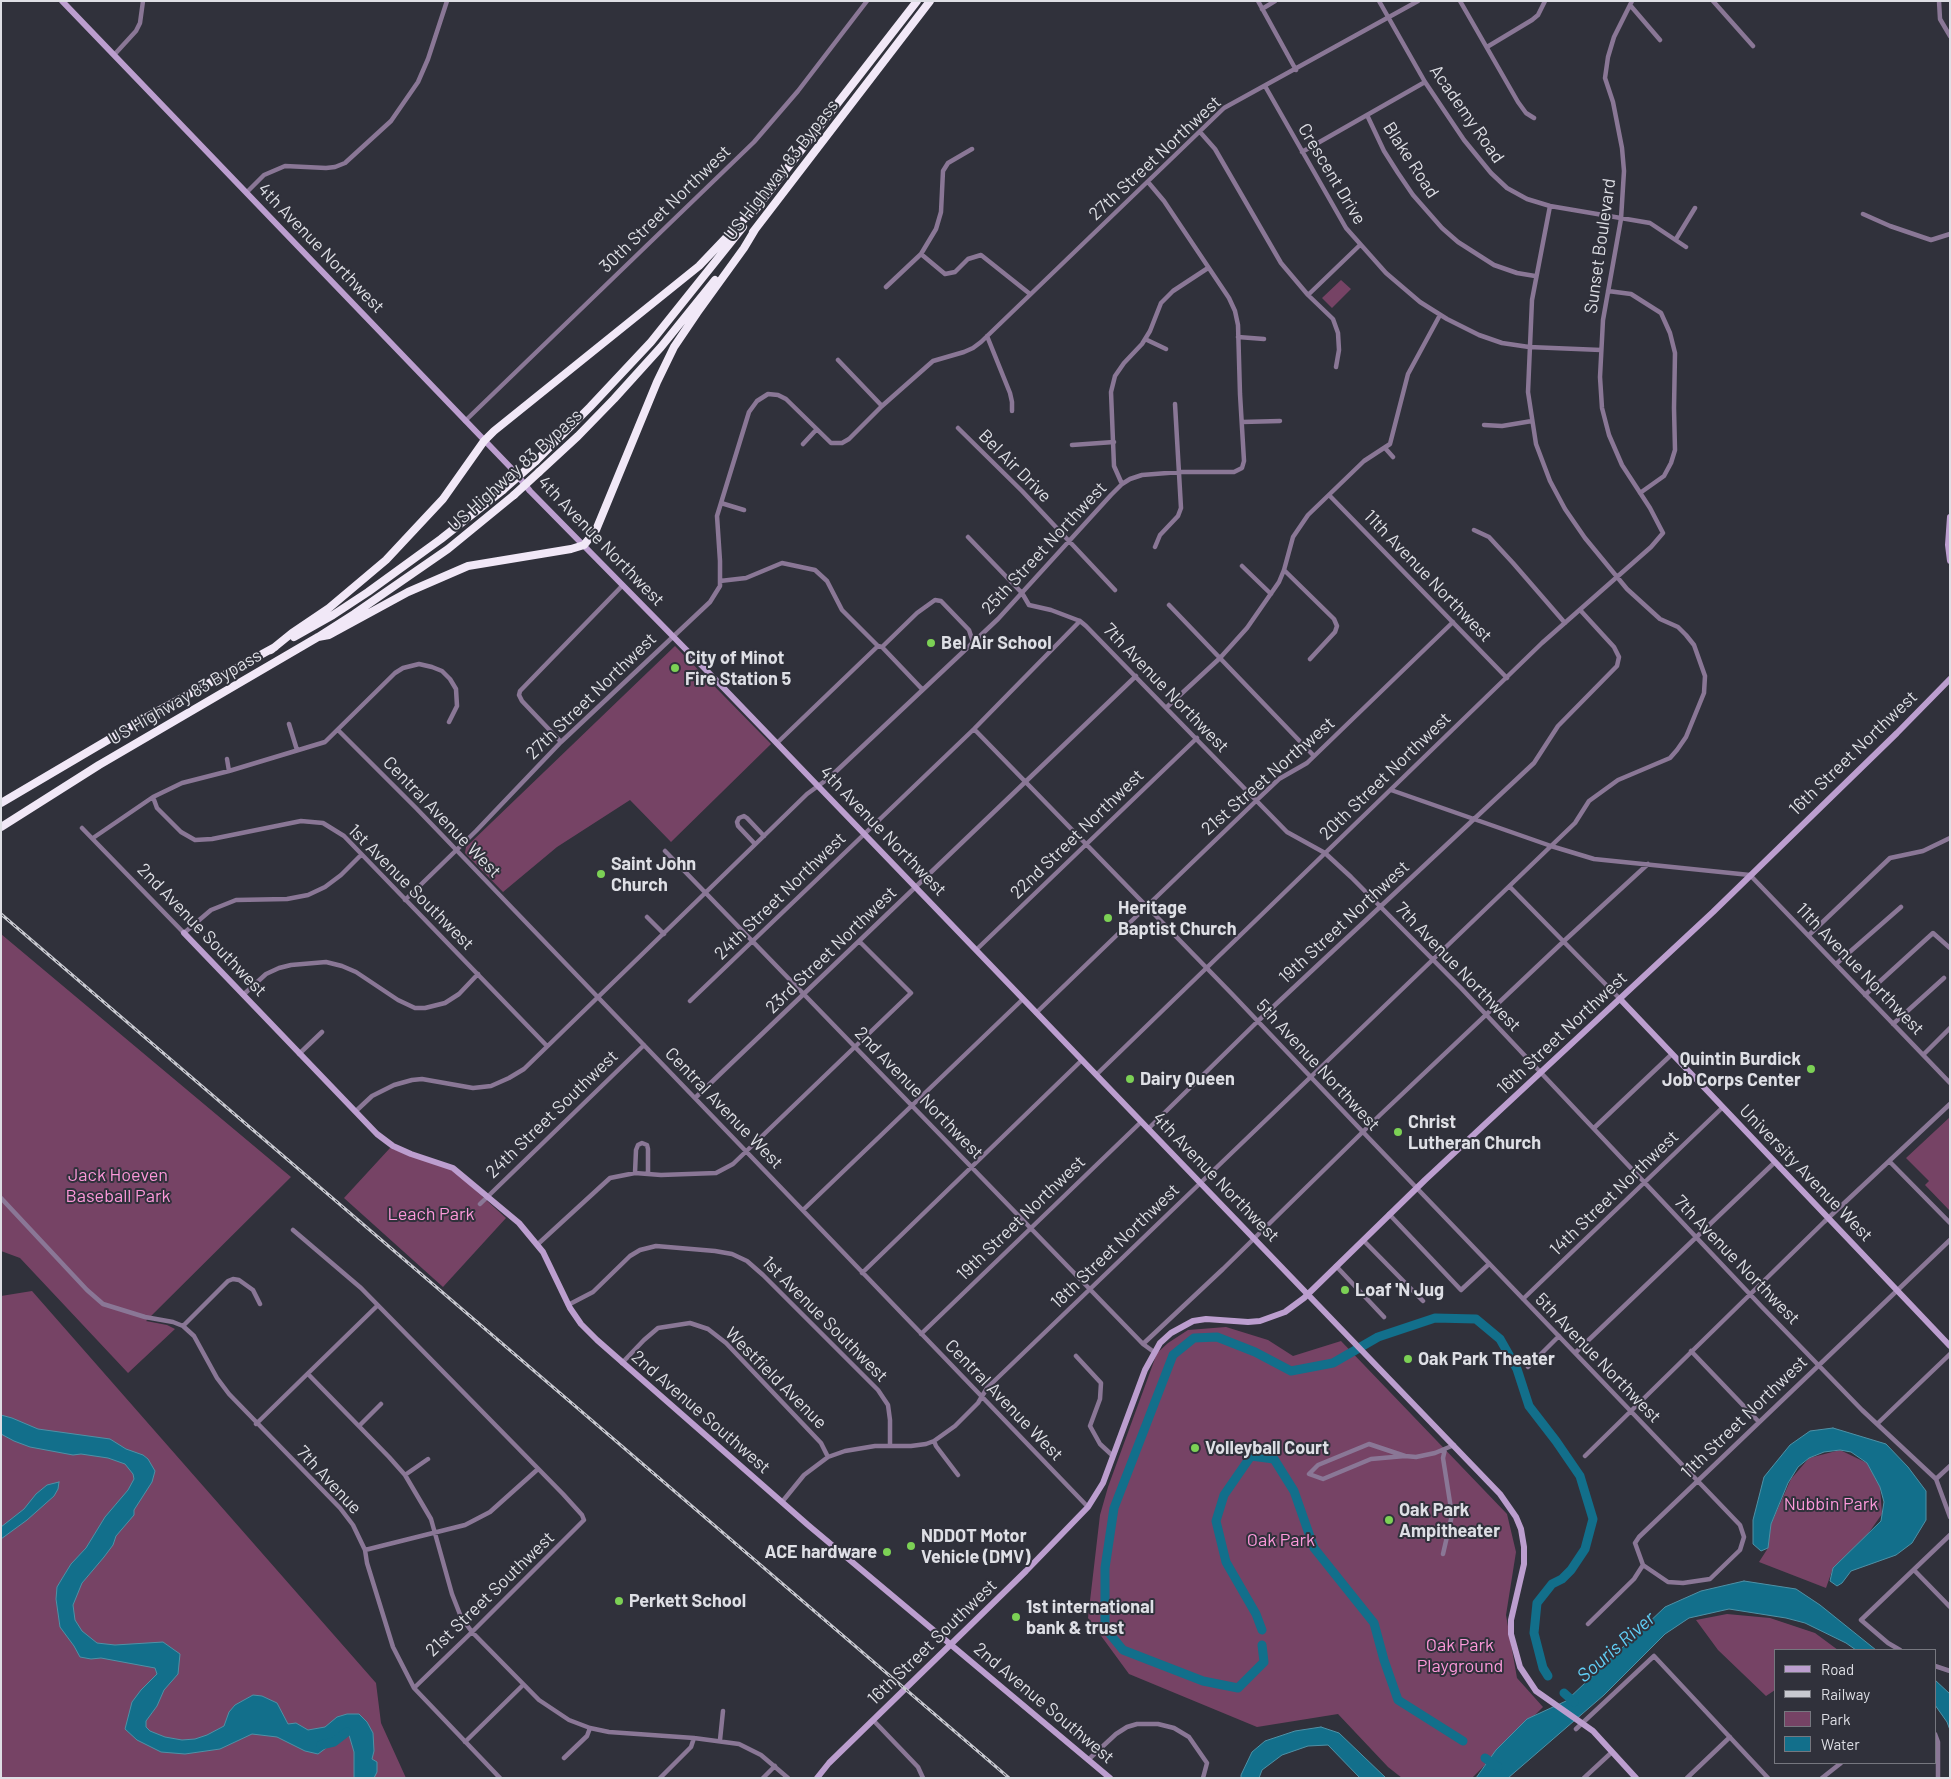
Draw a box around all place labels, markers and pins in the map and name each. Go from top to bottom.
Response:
place label: Bel Air School [941,632,1052,654]
marker: Bel Air School [925,637,937,649]
place label: City of Minot Fire Station 5 [685,647,791,690]
marker: City of Minot Fire Station 5 [669,662,681,674]
place label: Saint John Church [611,853,696,896]
marker: Saint John Church [595,868,607,880]
place label: Heritage Baptist Church [1118,897,1236,940]
marker: Heritage Baptist Church [1102,912,1114,924]
place label: Quintin Burdick Job Corps Center [1662,1048,1801,1090]
marker: Quintin Burdick Job Corps Center [1805,1063,1817,1075]
place label: Dairy Queen [1140,1068,1235,1090]
marker: Dairy Queen [1124,1073,1136,1085]
place label: Christ Lutheran Church [1408,1111,1541,1154]
marker: Christ Lutheran Church [1392,1126,1404,1138]
place label: Loaf 'N Jug [1355,1279,1444,1301]
marker: Loaf 'N Jug [1339,1284,1351,1296]
place label: Oak Park Theater [1418,1348,1555,1370]
marker: Oak Park Theater [1402,1353,1414,1365]
place label: Volleyball Court [1205,1437,1329,1459]
marker: Volleyball Court [1189,1442,1201,1454]
place label: Oak Park Ampitheater [1399,1499,1500,1542]
marker: Oak Park Ampitheater [1383,1514,1395,1526]
place label: NDDOT Motor Vehicle (DMV) [921,1525,1031,1568]
marker: NDDOT Motor Vehicle (DMV) [905,1540,917,1552]
place label: ACE hardware [764,1541,877,1563]
marker: ACE hardware [881,1546,893,1558]
place label: Perkett School [629,1590,746,1612]
marker: Perkett School [613,1595,625,1607]
place label: 1st international bank & trust [1026,1596,1154,1638]
marker: 1st international bank & trust [1010,1611,1022,1623]

